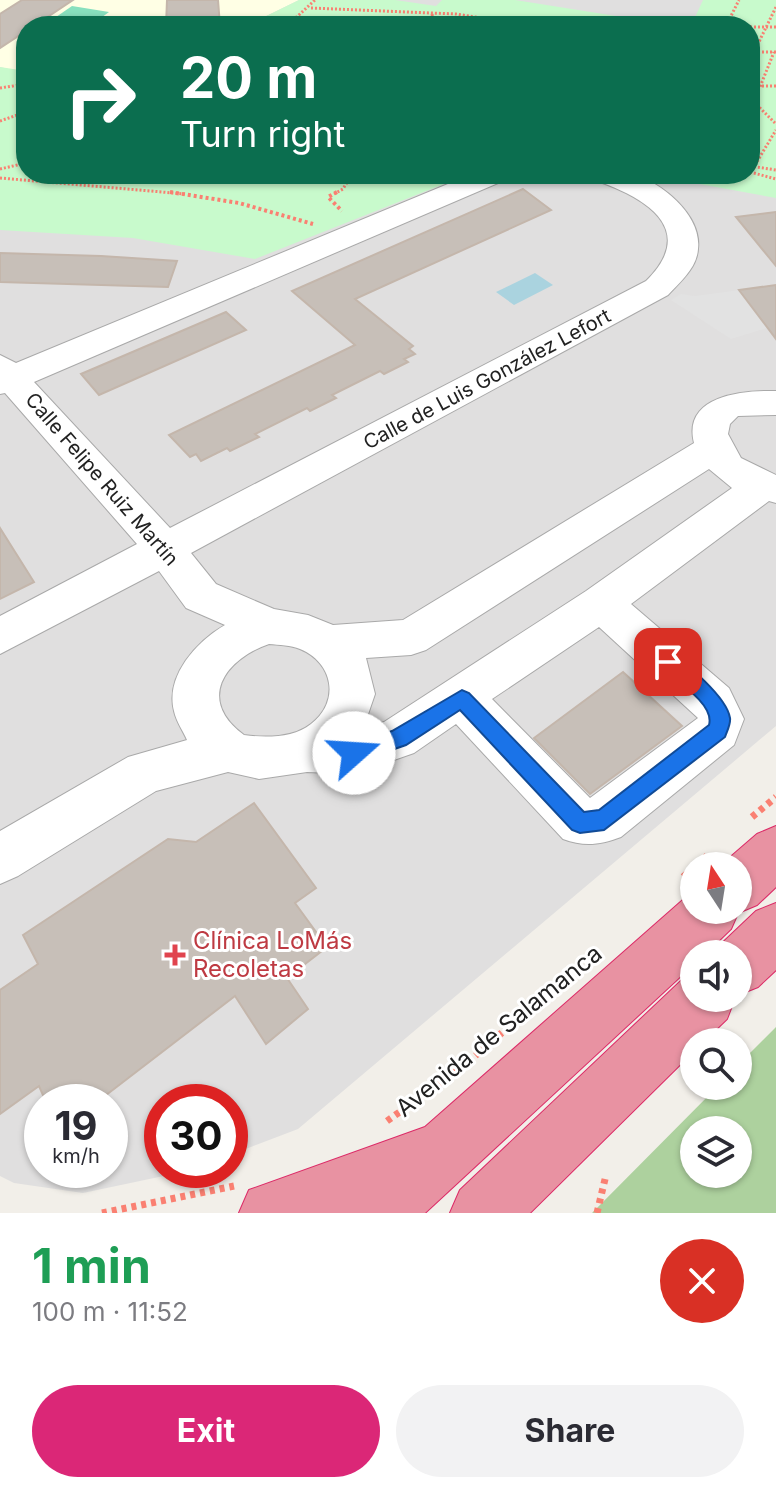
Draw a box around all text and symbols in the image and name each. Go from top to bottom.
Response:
text: 20 m [180,44,317,112]
icon: right [48,48,152,152]
text: Turn right [180,112,345,156]
street label: Calle de Luis González Lefort [359,303,615,455]
street label: Calle Felipe Ruiz Martín [20,388,184,570]
pin [634,628,702,696]
icon: arrive [646,640,690,684]
position arrow [312,711,396,795]
north arrow [680,852,752,924]
map controls [680,852,752,1188]
place label: Clínica LoMás Recoletas [193,926,352,983]
street label: Avenida de Salamanca [390,939,608,1123]
button: sound [680,940,752,1012]
marker: Clínica LoMás Recoletas [164,944,186,966]
button: search [680,1028,752,1100]
speed limit sign: 30 [144,1084,248,1188]
text: 19 [54,1101,98,1150]
button: layers [680,1116,752,1188]
text: km/h [52,1144,100,1168]
text: 1 min [32,1236,151,1295]
button: close [660,1239,744,1323]
text: 100 m · 11:52 [32,1296,188,1327]
button: Exit [32,1385,380,1477]
button: Share [396,1385,744,1477]

